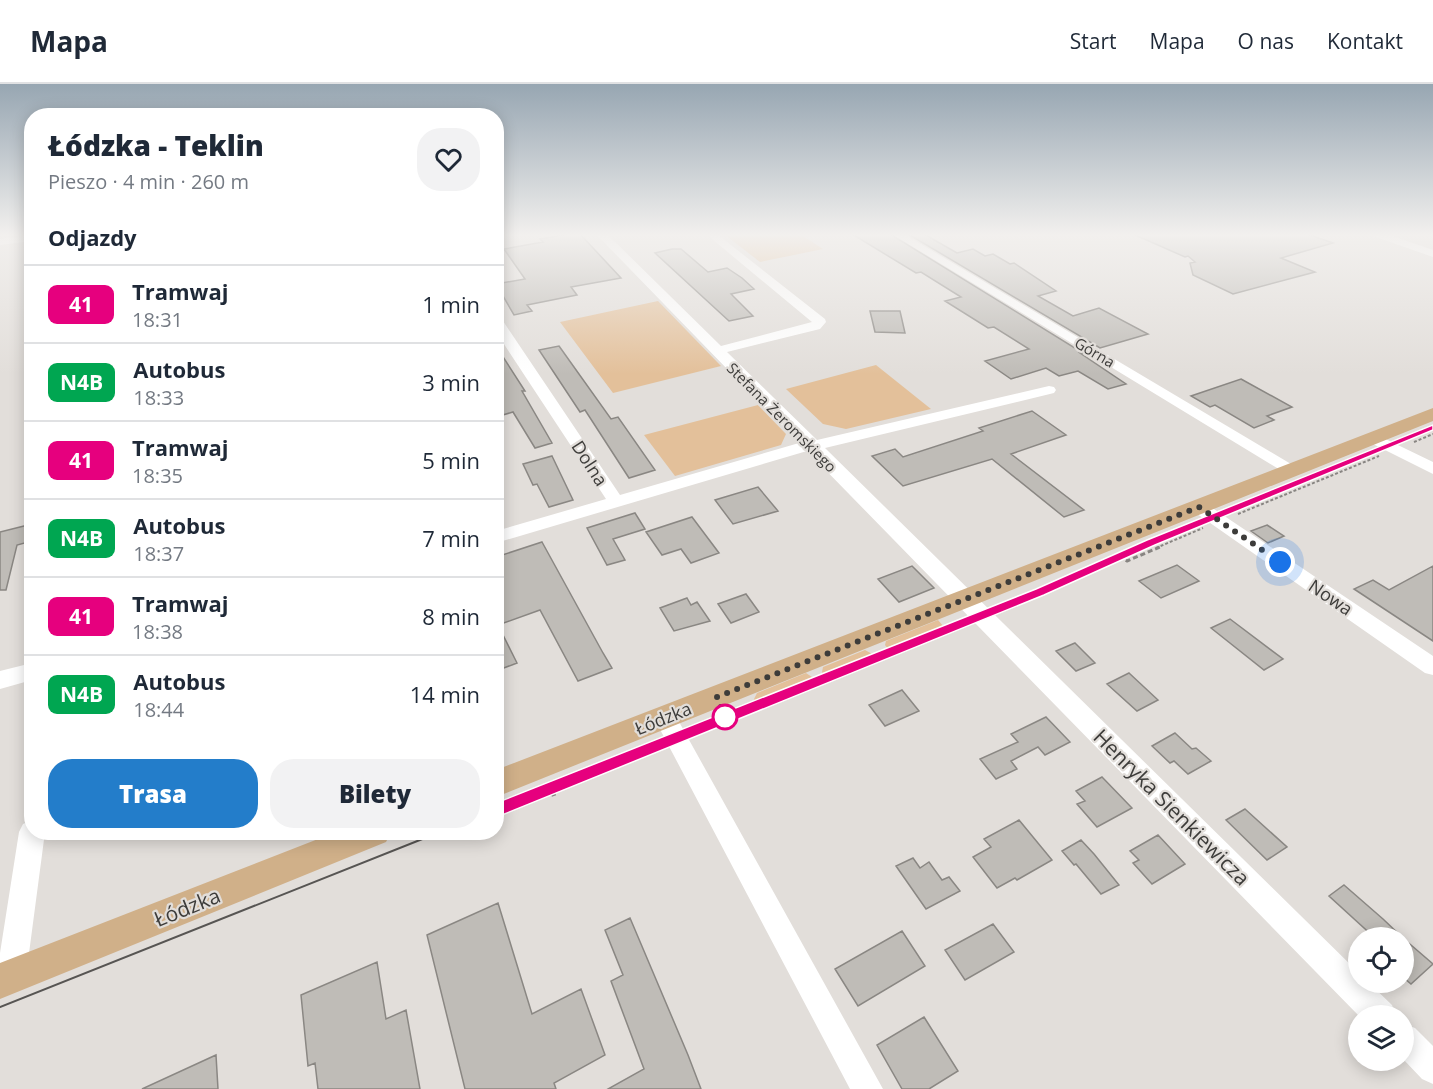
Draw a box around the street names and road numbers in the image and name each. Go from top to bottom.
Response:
street label: Górna [1071,332,1119,372]
street label: Stefana Żeromskiego [723,358,841,476]
street label: Dolna [566,436,614,490]
street label: Nowa [1304,574,1358,620]
street label: Łódzka [631,696,695,740]
street label: Henryka Sienkiewicza [1088,723,1256,891]
street label: Łódzka [150,881,224,933]

